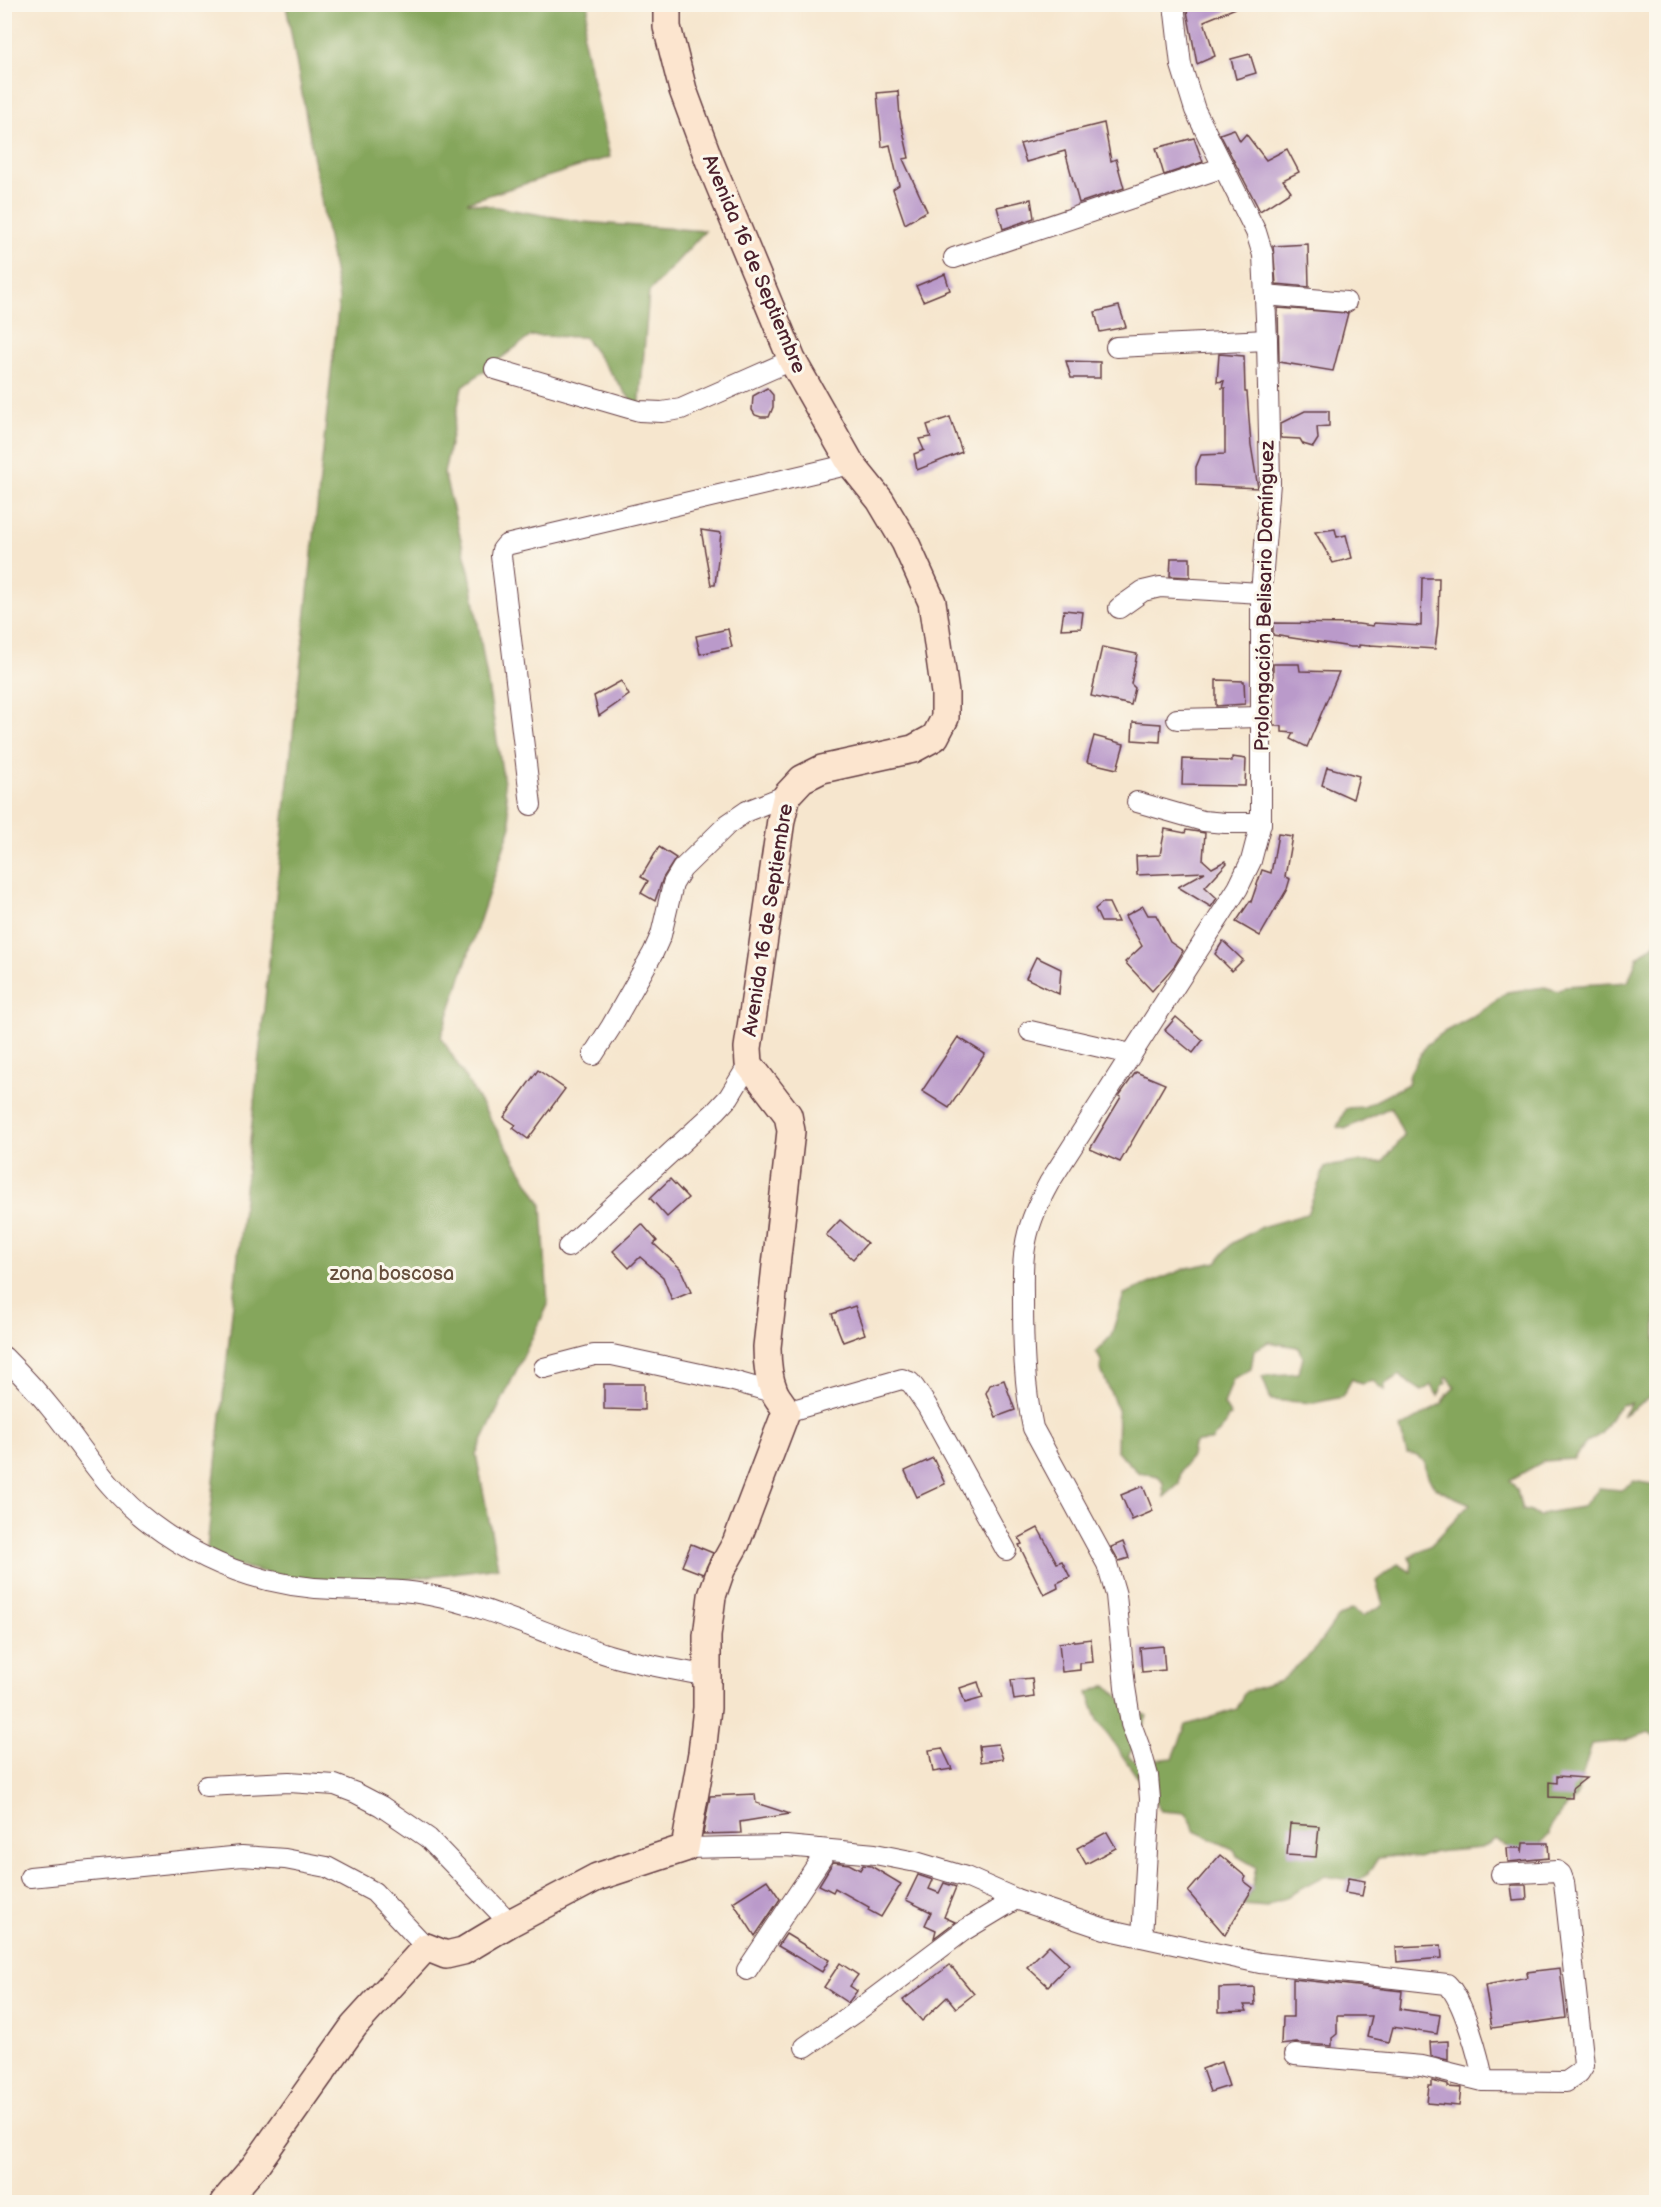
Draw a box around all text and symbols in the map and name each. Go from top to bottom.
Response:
street label: Avenida 16 de Septiembre [697,151,811,377]
street label: Prolongación Belisario Domínguez [1250,440,1280,752]
street label: Avenida 16 de Septiembre [738,802,798,1038]
park label: zona boscosa [330,1262,454,1286]

